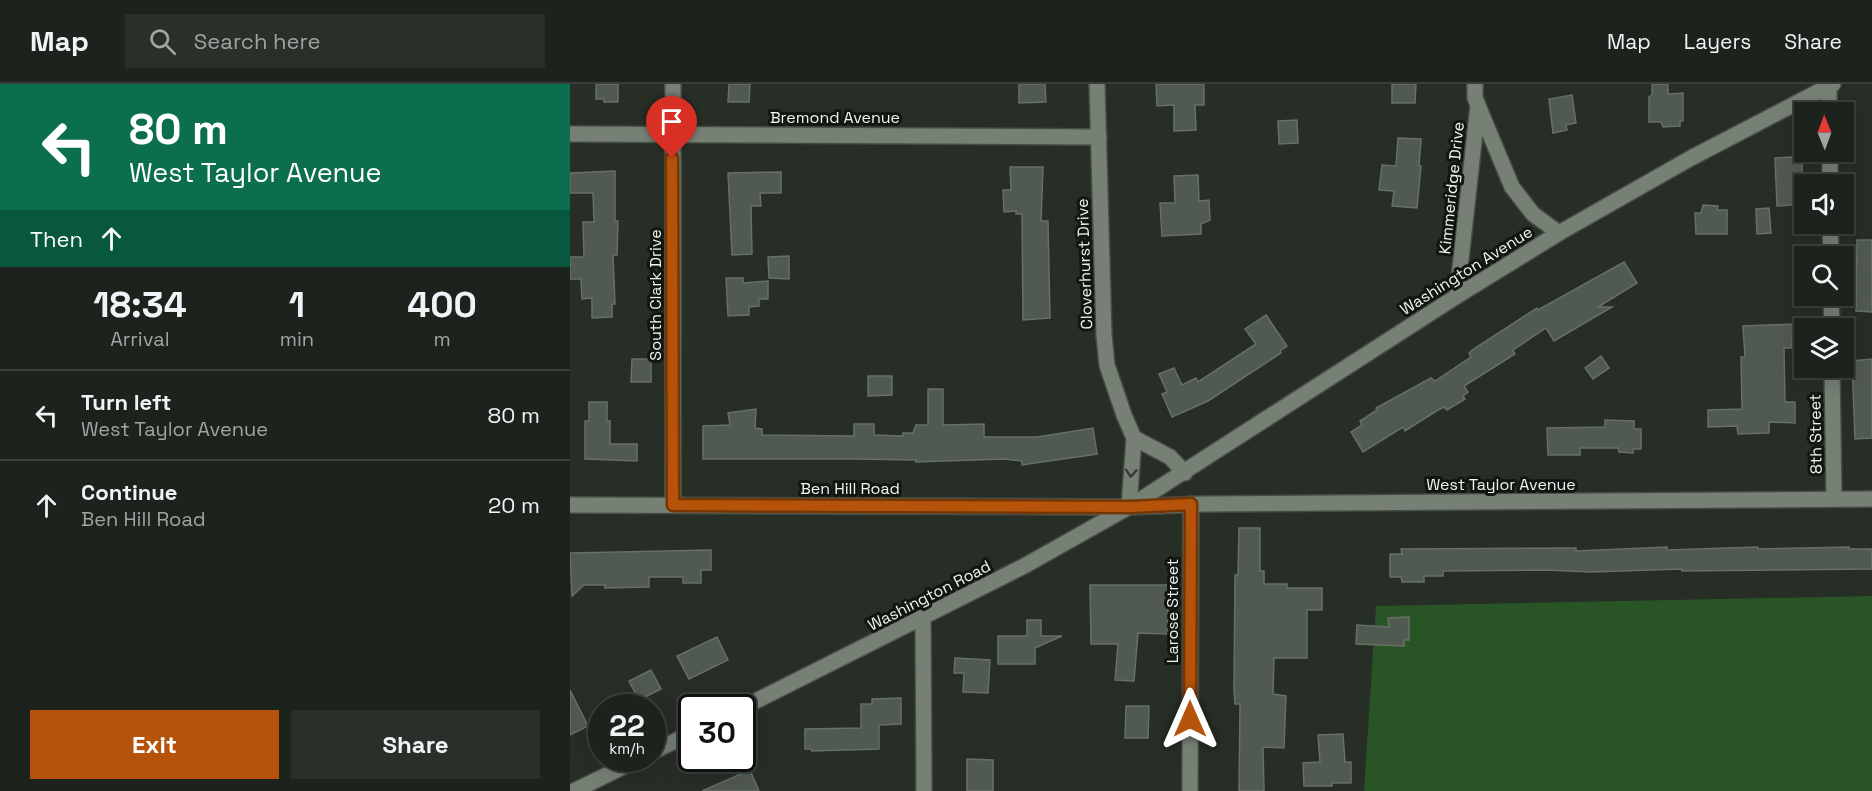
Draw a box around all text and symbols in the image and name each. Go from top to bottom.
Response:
search box [125,14,545,68]
text: Map [30,23,89,59]
icon: search [146,25,179,58]
text: Search here [194,27,321,55]
text: Map [1607,28,1651,55]
text: Layers [1684,28,1751,55]
text: Share [1784,28,1842,55]
pin [646,96,697,158]
north arrow [1794,102,1854,162]
map controls [1794,102,1854,378]
text: 80 m [129,103,228,156]
icon: arrive [655,105,688,138]
street label: Bremond Avenue [770,107,900,128]
icon: left [30,108,108,186]
street label: Kimmeridge Drive [1434,121,1469,255]
text: West Taylor Avenue [129,155,381,190]
button: sound [1794,174,1854,234]
street label: Cloverhurst Drive [1072,198,1097,330]
street label: Washington Avenue [1396,221,1536,320]
icon: ahead [95,222,128,255]
text: Then [30,225,83,253]
street label: South Clark Drive [645,229,666,361]
button: search [1794,246,1854,306]
text: 18:34 [93,282,187,328]
text: 1 [289,282,305,328]
text: 400 [407,282,477,328]
button: layers [1794,318,1854,378]
text: Arrival [110,326,170,352]
text: min [280,326,314,352]
text: m [433,326,451,352]
text: Turn left [81,388,171,416]
street label: 8th Street [1804,394,1827,474]
icon: left [30,399,63,432]
text: 80 m [488,401,540,429]
text: West Taylor Avenue [81,416,268,442]
one-way arrow [1125,468,1138,477]
street label: West Taylor Avenue [1426,474,1576,495]
text: Continue [81,478,177,506]
street label: Ben Hill Road [800,478,900,499]
icon: ahead [30,489,63,522]
text: 20 m [488,491,540,519]
text: Ben Hill Road [81,506,206,532]
street label: Washington Road [864,555,994,636]
street label: Larose Street [1162,559,1183,663]
position arrow [1158,687,1222,751]
speed limit sign: 30 [678,694,756,772]
text: 22 [609,706,645,745]
button: Exit [30,710,279,779]
button: Share [291,710,540,779]
text: km/h [609,739,645,758]

